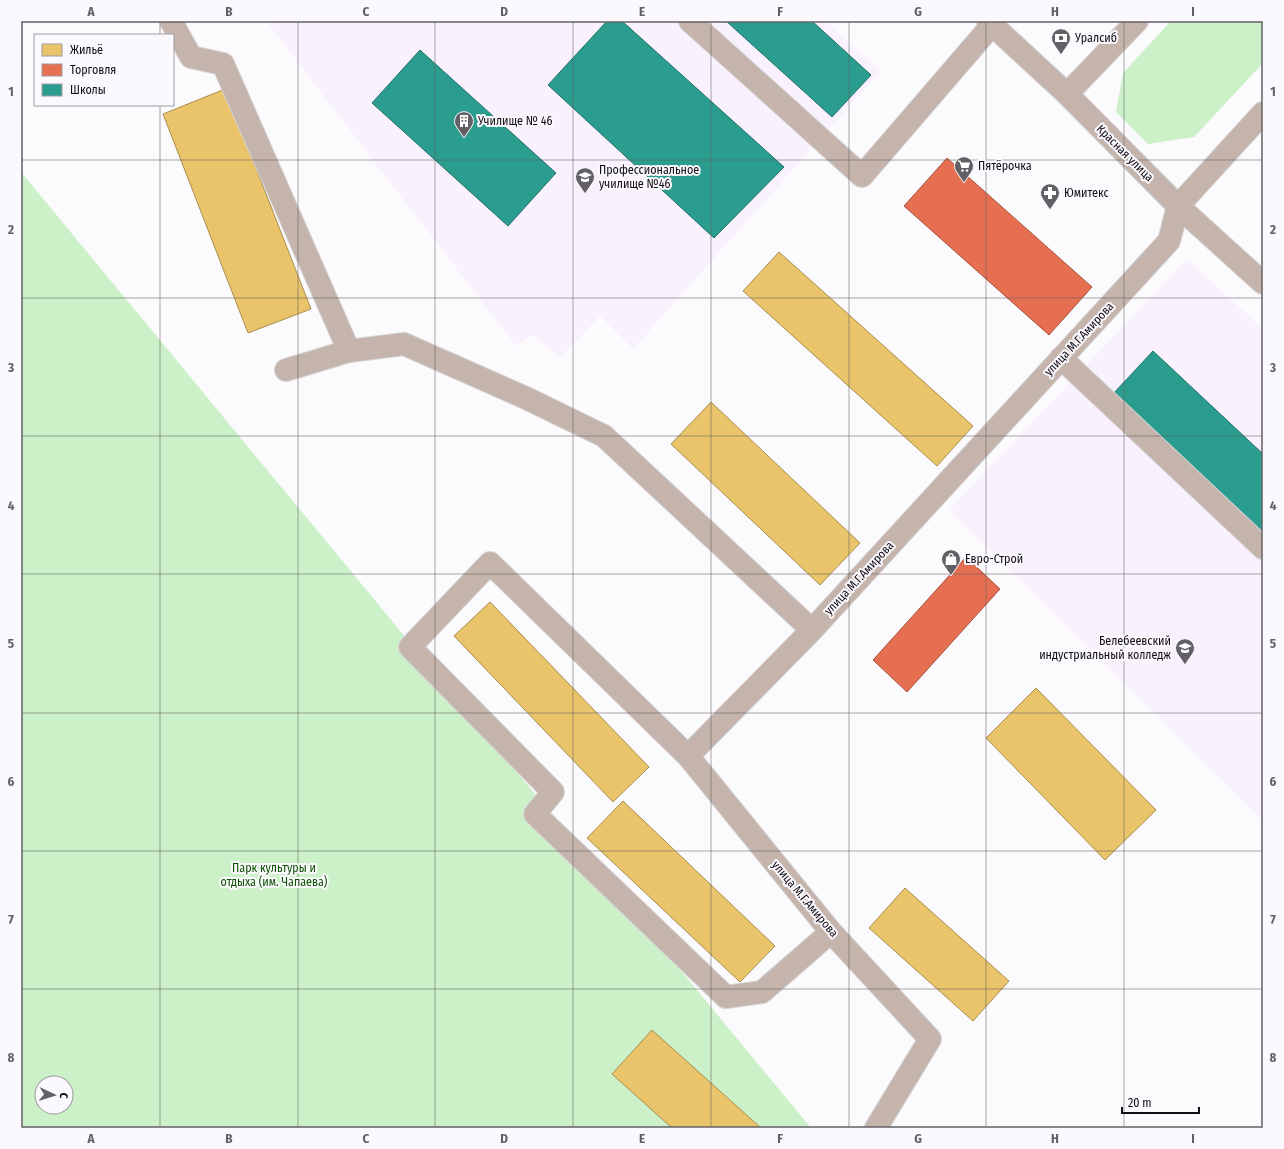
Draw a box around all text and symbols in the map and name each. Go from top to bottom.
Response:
text: A [86,4,95,19]
text: B [225,4,233,19]
text: C [363,4,370,19]
text: D [500,4,508,19]
text: E [639,4,645,19]
text: F [777,4,783,19]
text: G [914,4,922,19]
text: H [1051,4,1059,19]
text: I [1191,4,1195,19]
bank icon: Уралсиб [1050,27,1072,55]
place label: Уралсиб [1074,31,1117,45]
legend [34,34,174,106]
text: Жильё [70,43,103,57]
text: Торговля [70,63,116,77]
text: Школы [70,83,106,97]
text: 1 [8,84,14,99]
text: 1 [1270,84,1276,99]
building icon: Училище № 46 [453,110,475,138]
place label: Училище № 46 [477,114,552,128]
street label: Красная улица [1094,122,1156,184]
supermarket icon: Пятёрочка [953,155,975,183]
place label: Пятёрочка [978,159,1032,173]
place label: Профессиональное училище №46 [599,163,699,191]
school or university icon: Профессиональное училище №46 [574,166,596,194]
pharmacy icon: Юмитекс [1039,182,1061,210]
place label: Юмитекс [1064,186,1109,200]
text: 2 [7,222,14,237]
text: 2 [1269,222,1276,237]
street label: улица М.Г.Амирова [1041,299,1117,379]
text: 3 [7,360,14,375]
text: 3 [1269,360,1276,375]
text: 4 [8,498,15,513]
text: 4 [1270,498,1277,513]
street label: улица М.Г.Амирова [821,538,897,618]
shop icon: Евро-Строй [940,548,962,576]
place label: Евро-Строй [965,552,1023,566]
place label: Белебеевский индустриальный колледж [1039,634,1171,662]
text: 5 [8,636,14,651]
text: 5 [1270,636,1276,651]
school or university icon: Белебеевский индустриальный колледж [1174,637,1196,665]
text: 6 [8,774,15,789]
text: 6 [1270,774,1277,789]
street label: улица М.Г.Амирова [769,858,841,940]
park label: Парк культуры и отдыха (им. Чапаева) [221,861,328,889]
text: 7 [8,912,14,927]
text: 7 [1270,912,1276,927]
text: 8 [8,1050,15,1065]
text: 8 [1270,1050,1277,1065]
north arrow [34,1075,74,1115]
scale bar [1122,1089,1199,1115]
text: С [57,1092,70,1099]
text: 20 m [1128,1096,1152,1110]
text: A [86,1131,95,1146]
text: B [225,1131,233,1146]
text: C [363,1131,370,1146]
text: D [500,1131,508,1146]
text: E [639,1131,645,1146]
text: F [777,1131,783,1146]
text: G [914,1131,922,1146]
text: H [1051,1131,1059,1146]
text: I [1191,1131,1195,1146]

